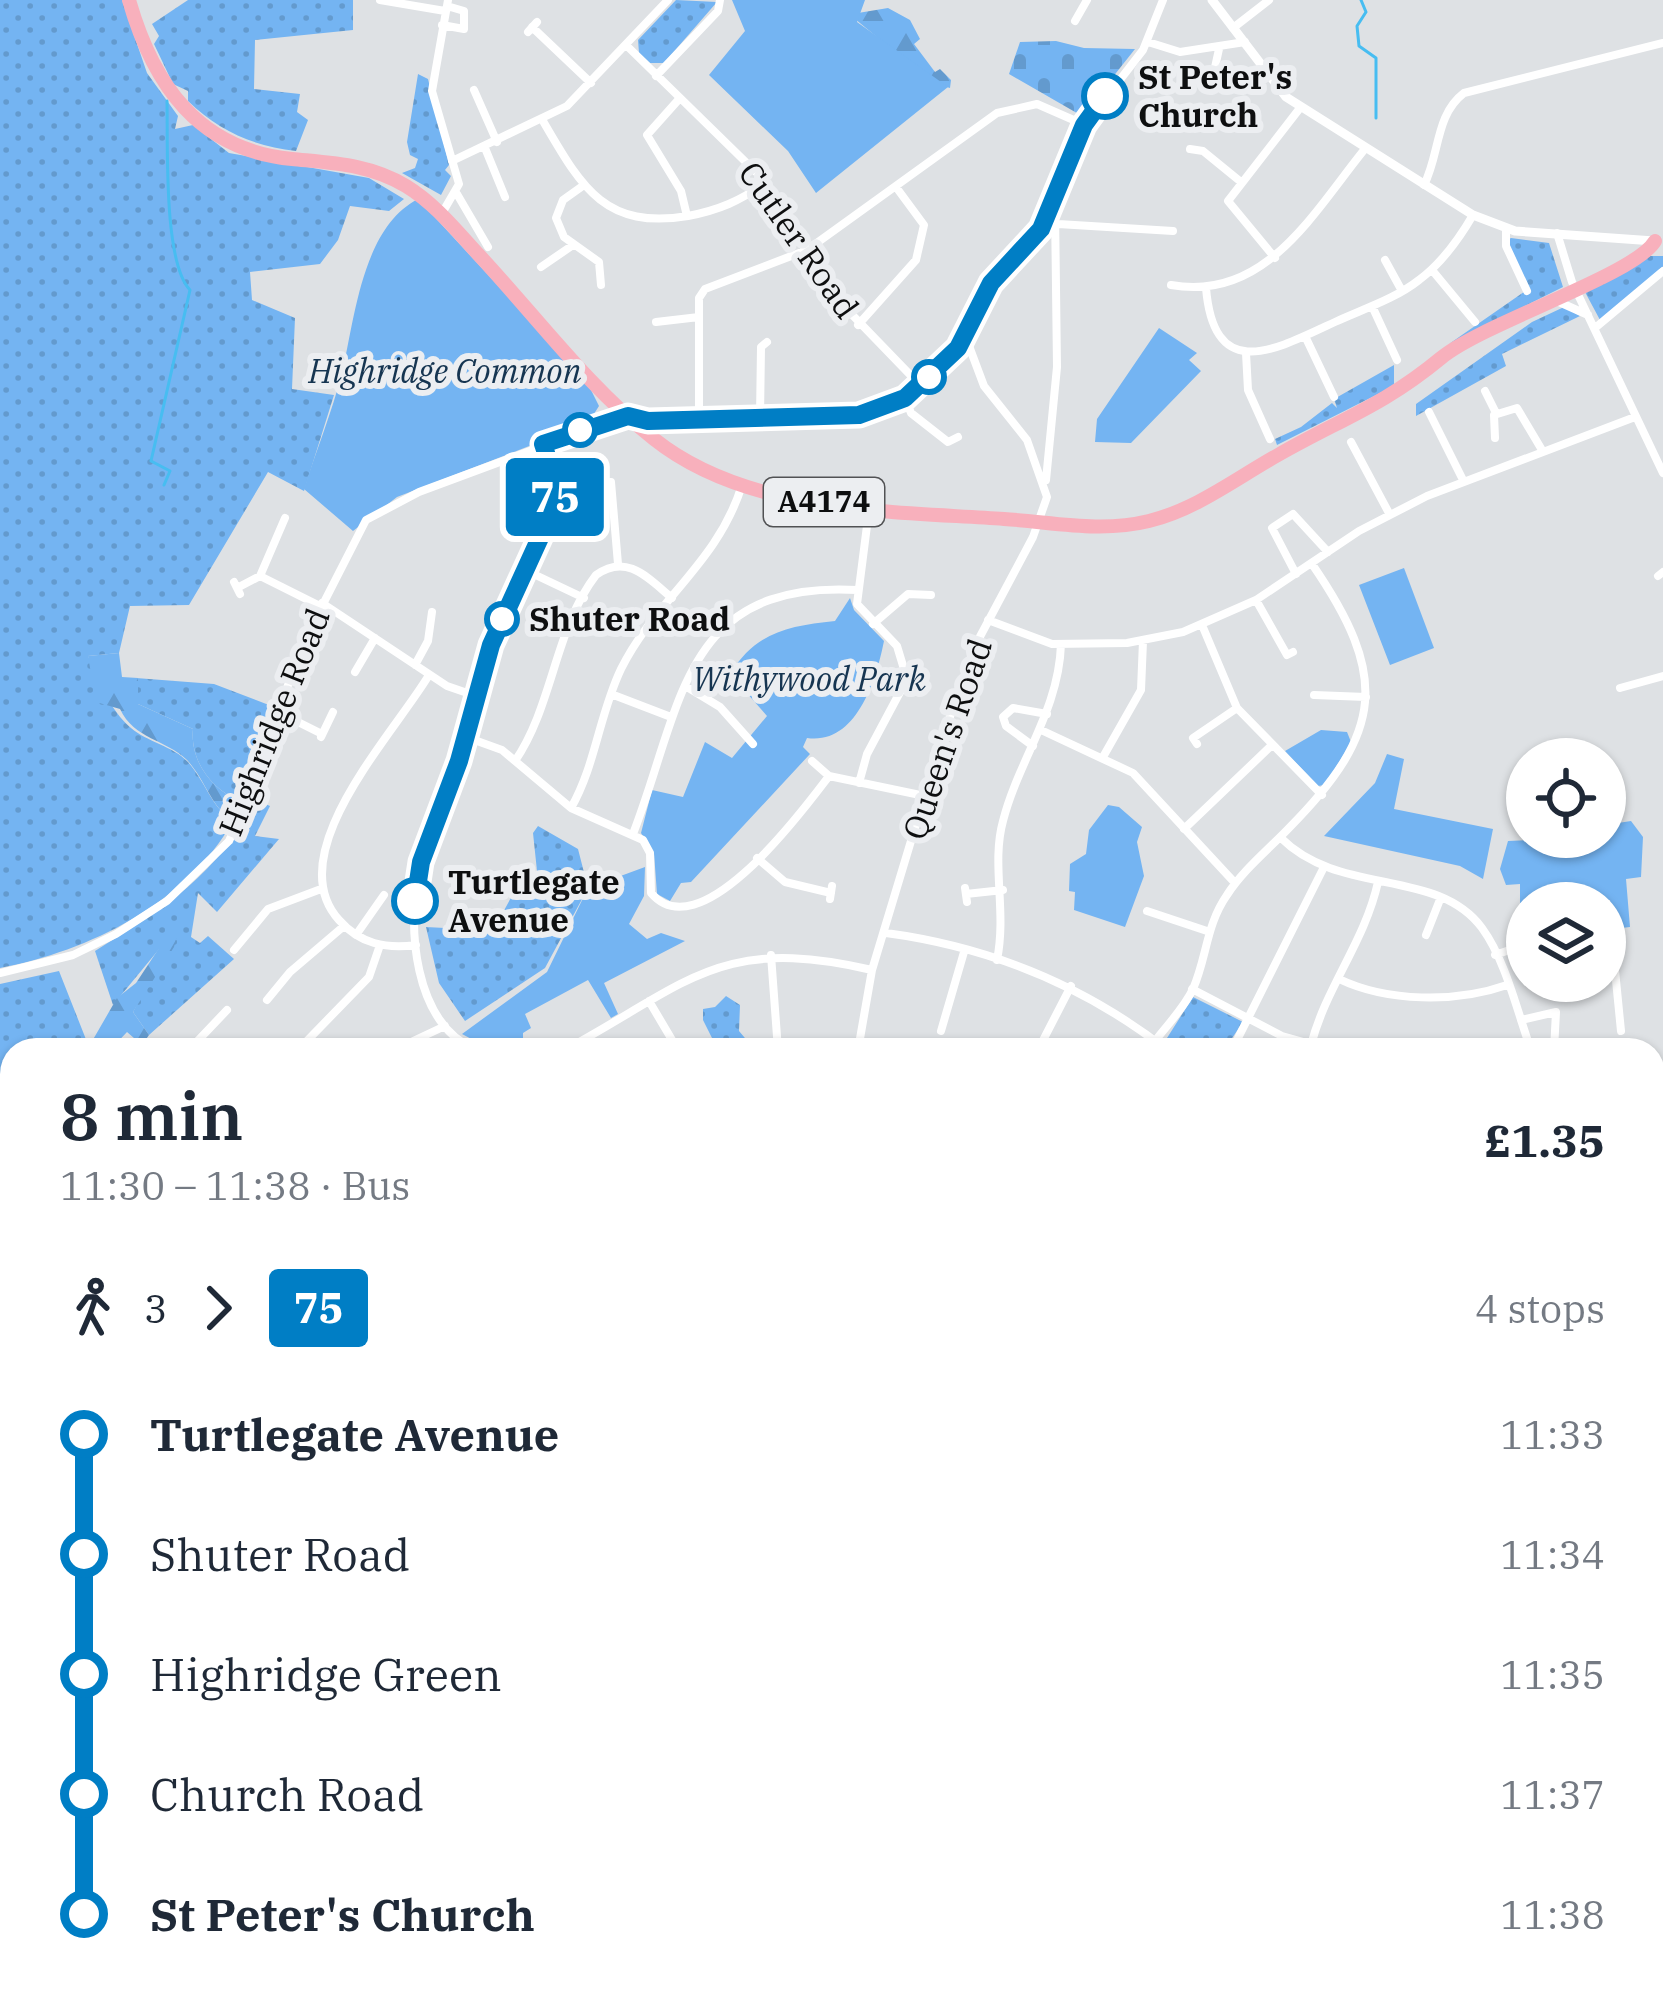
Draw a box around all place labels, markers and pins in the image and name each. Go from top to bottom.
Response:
place label: St Peter's Church [1138,55,1292,136]
marker: St Peter's Church [1083,74,1127,118]
unlabelled marker [913,361,945,393]
unlabelled marker [564,414,596,446]
place label: Shuter Road [529,597,730,640]
marker: Shuter Road [486,603,518,635]
place label: Turtlegate Avenue [448,860,620,941]
marker: Turtlegate Avenue [393,879,437,923]

